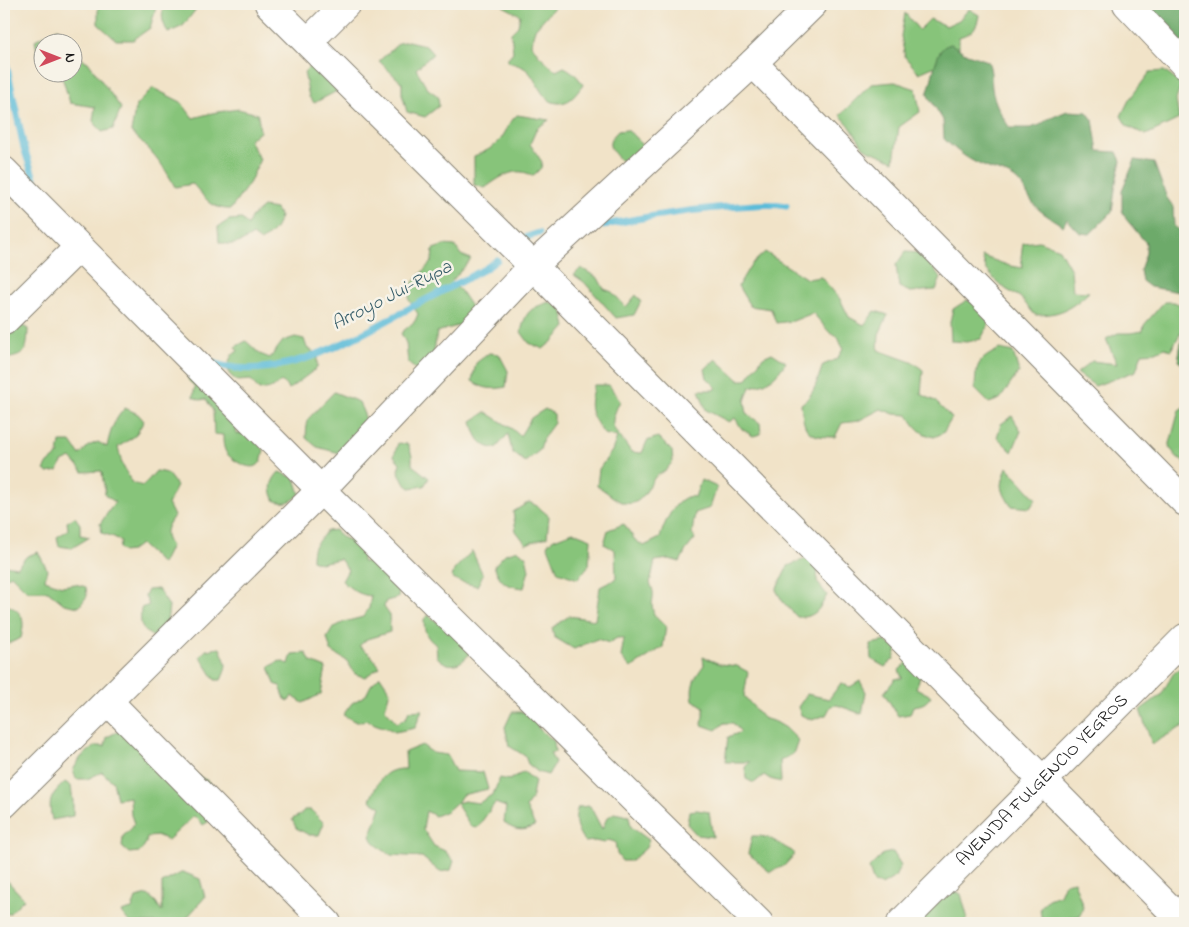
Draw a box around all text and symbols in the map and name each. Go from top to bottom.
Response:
north arrow [32,32,82,82]
text: N [59,53,80,63]
water label: Arroyo Jui-Rupa [327,254,457,338]
street label: AVENIDA FULGENCIO YEGROS [951,688,1135,873]

